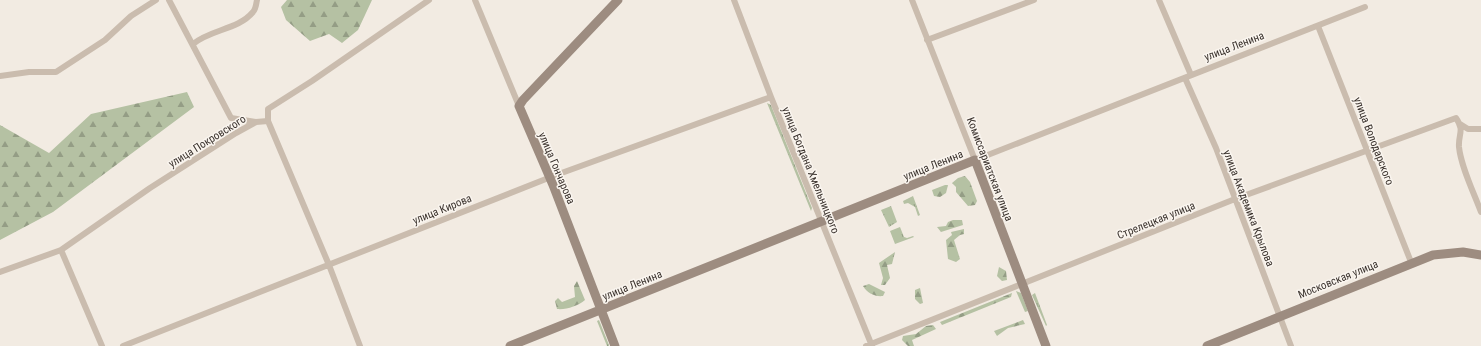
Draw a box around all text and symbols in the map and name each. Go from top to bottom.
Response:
street label: улица Ленина [1202,29,1266,64]
street label: улица Володарского [1351,95,1396,187]
street label: улица Богдана Хмельницкого [779,105,842,236]
street label: улица Покровского [166,112,249,170]
street label: Комиссариатская улица [964,115,1015,223]
street label: улица Гончарова [536,130,578,206]
street label: улица Ленина [901,148,965,183]
street label: улица Академика Крылова [1220,148,1277,268]
street label: улица Кирова [411,192,474,227]
street label: Стрелецкая улица [1115,199,1197,242]
street label: Московская улица [1296,257,1380,301]
street label: улица Ленина [600,268,664,303]

